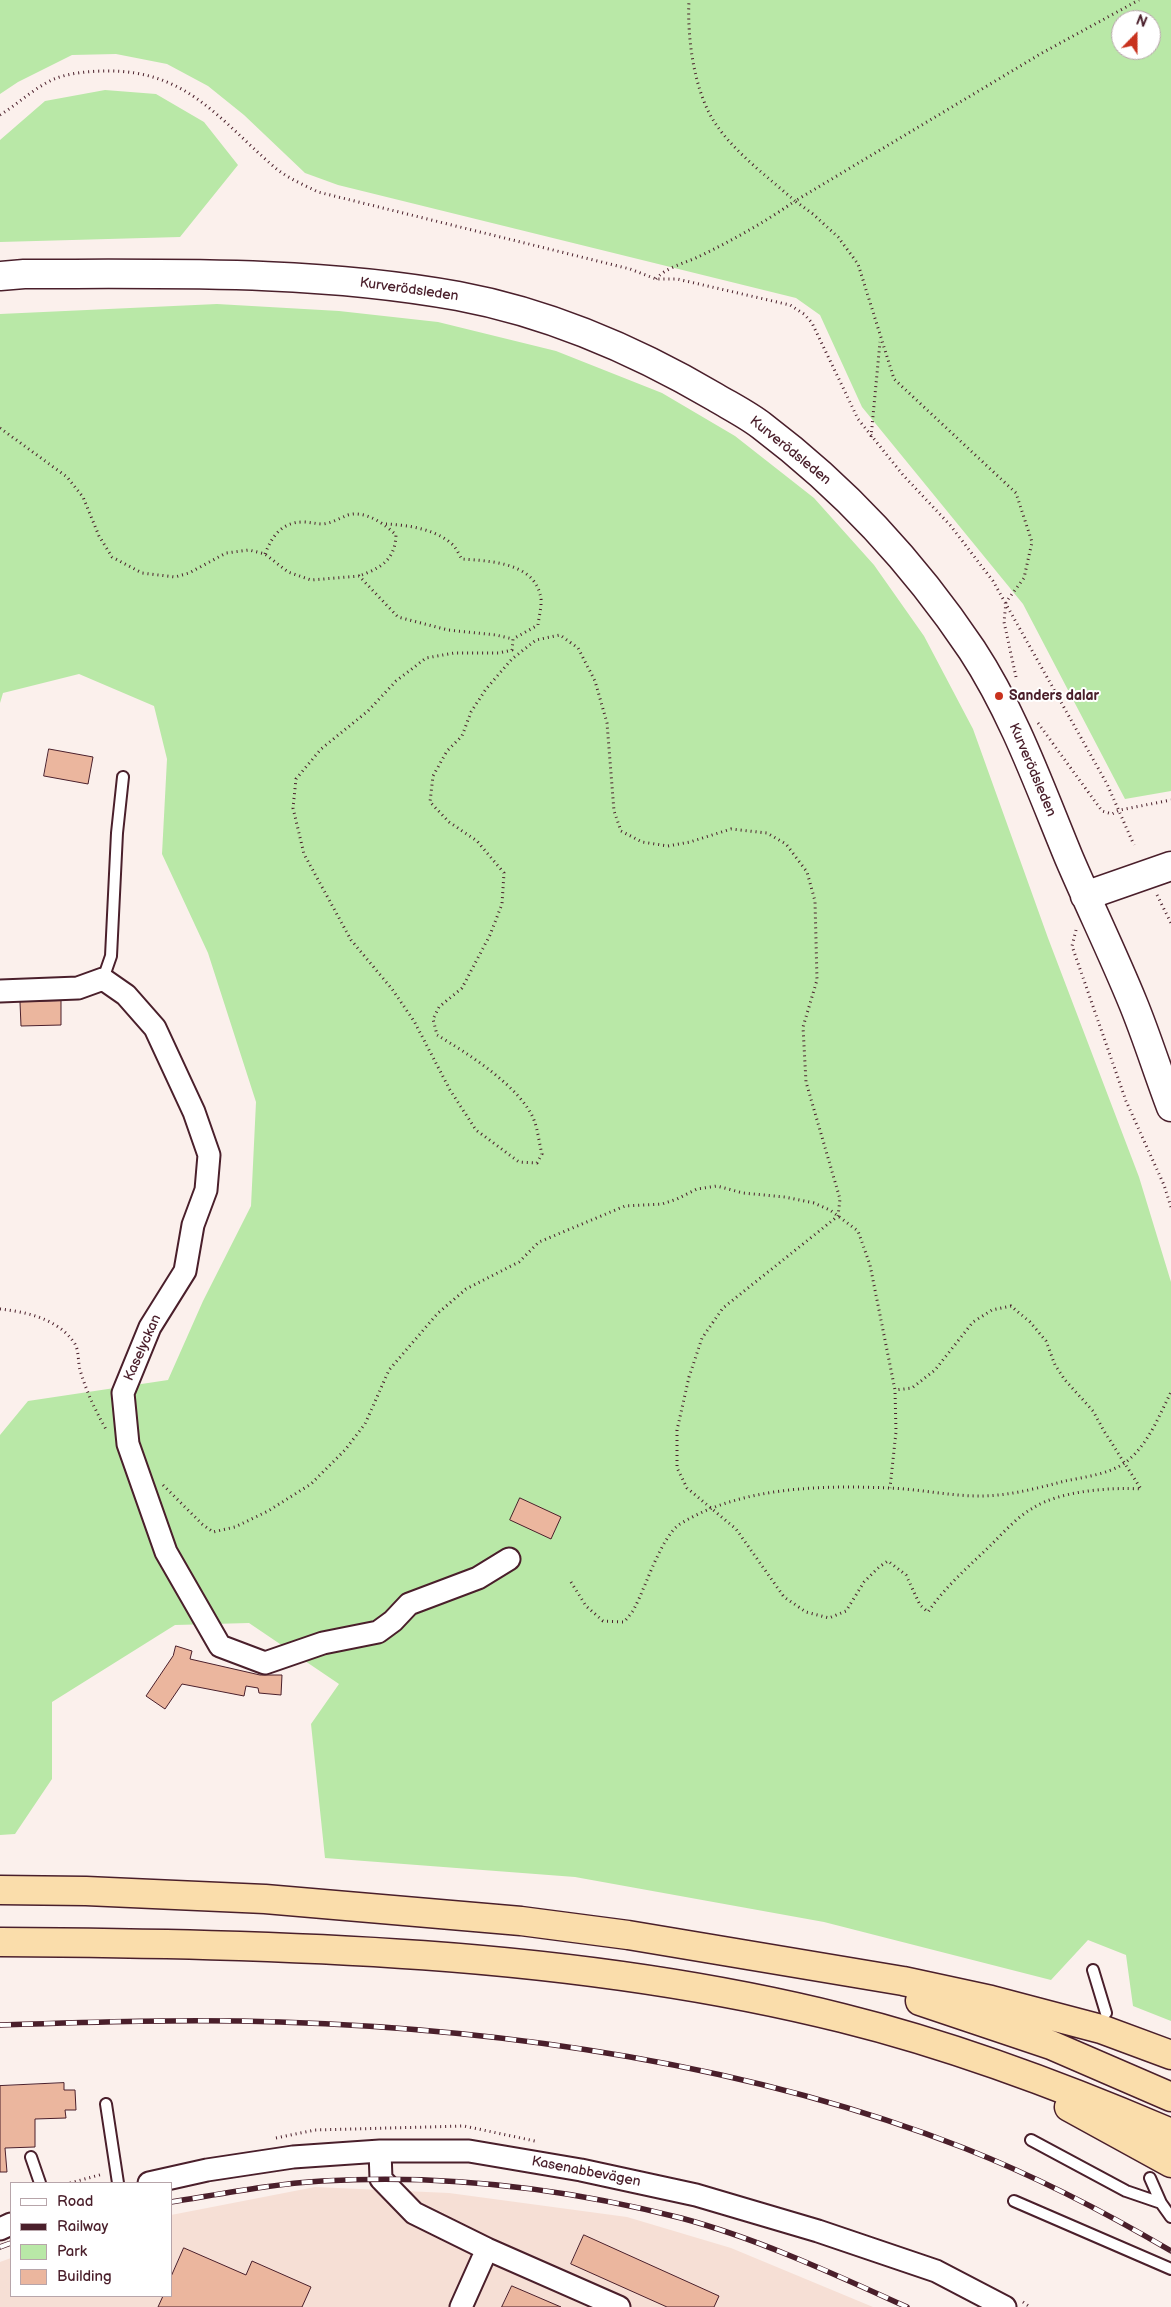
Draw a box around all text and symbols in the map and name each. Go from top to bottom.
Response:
north arrow [1111,10,1161,60]
text: N [1133,12,1149,31]
street label: Kurverödsleden [359,275,459,305]
street label: Kurverödsleden [746,413,834,489]
place label: Sanders dalar [1009,688,1099,704]
marker: Sanders dalar [993,690,1005,702]
street label: Kurverödsleden [1005,721,1059,819]
street label: Kaselyckan [121,1312,165,1384]
street label: Kasenabbevägen [530,2153,642,2191]
legend [10,2182,172,2297]
text: Road [57,2192,93,2211]
text: Railway [57,2217,108,2236]
text: Park [57,2242,87,2261]
text: Building [57,2267,112,2286]

